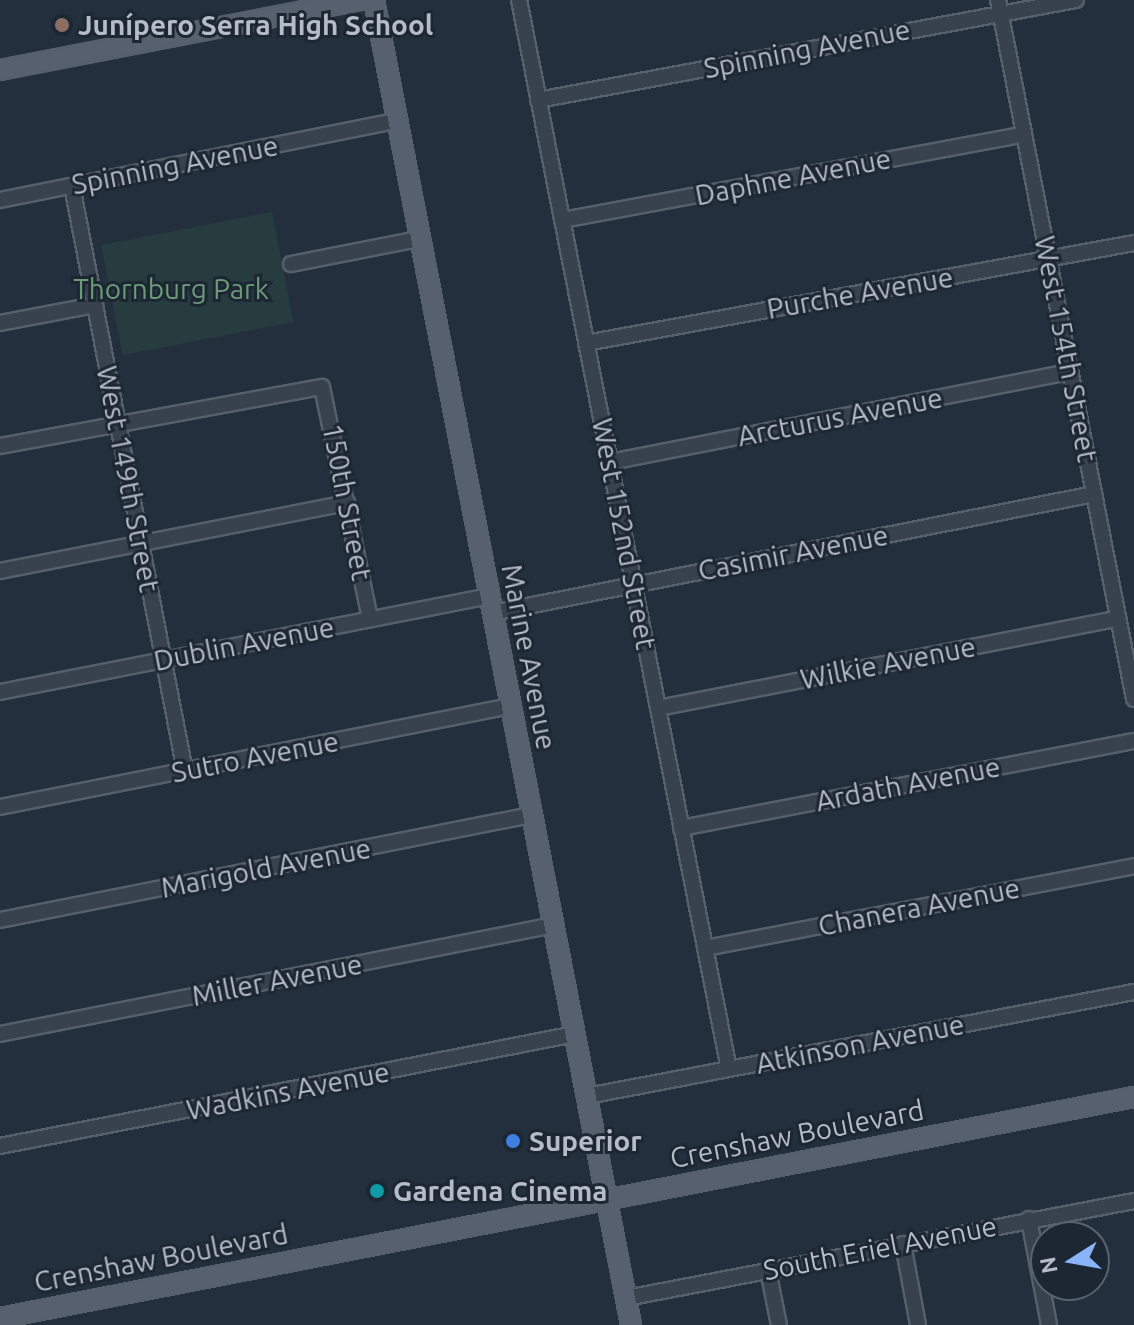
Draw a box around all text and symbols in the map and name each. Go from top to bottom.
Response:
place label: Junípero Serra High School [78,8,433,42]
street label: Spinning Avenue [701,13,913,85]
marker: Junípero Serra High School [53,16,71,34]
street label: Spinning Avenue [69,129,281,201]
street label: Daphne Avenue [692,142,894,212]
street label: West 154th Street [1028,233,1104,465]
street label: Purche Avenue [764,260,956,326]
park label: Thornburg Park [73,272,269,306]
street label: West 149th Street [90,363,166,595]
street label: Arcturus Avenue [735,381,945,453]
street label: West 152nd Street [585,416,663,652]
street label: 150th Street [315,421,379,583]
street label: Casimir Avenue [695,518,891,588]
street label: Marine Avenue [495,561,563,753]
street label: Dublin Avenue [151,610,337,678]
street label: Wilkie Avenue [798,630,978,696]
street label: Sutro Avenue [169,724,341,790]
street label: Ardath Avenue [813,750,1003,818]
street label: Marigold Avenue [158,831,374,905]
street label: Chanera Avenue [815,871,1023,943]
street label: Miller Avenue [189,947,365,1013]
street label: Atkinson Avenue [753,1007,967,1081]
street label: Wadkins Avenue [184,1055,392,1127]
street label: Crenshaw Boulevard [667,1093,927,1175]
place label: Superior [529,1124,642,1158]
marker: Superior [504,1132,522,1150]
place label: Gardena Cinema [393,1174,608,1208]
marker: Gardena Cinema [368,1182,386,1200]
street label: South Eriel Avenue [760,1209,1000,1287]
street label: Crenshaw Boulevard [31,1217,291,1299]
north arrow [1030,1221,1110,1301]
text: N [1034,1255,1062,1276]

